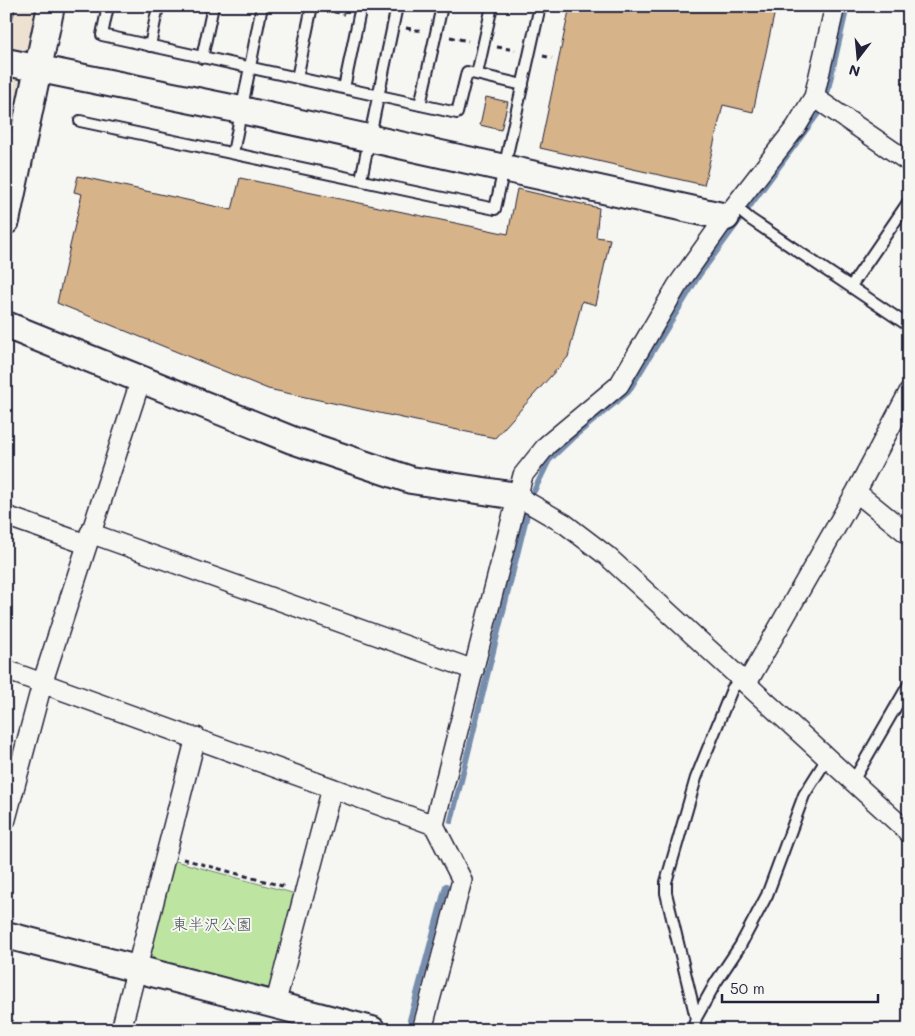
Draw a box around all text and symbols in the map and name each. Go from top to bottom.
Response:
north arrow [832,32,882,82]
text: N [847,60,862,82]
park label: 東半沢公園 [172,913,252,934]
scale bar [722,971,879,1003]
text: 50 m [730,978,765,998]

